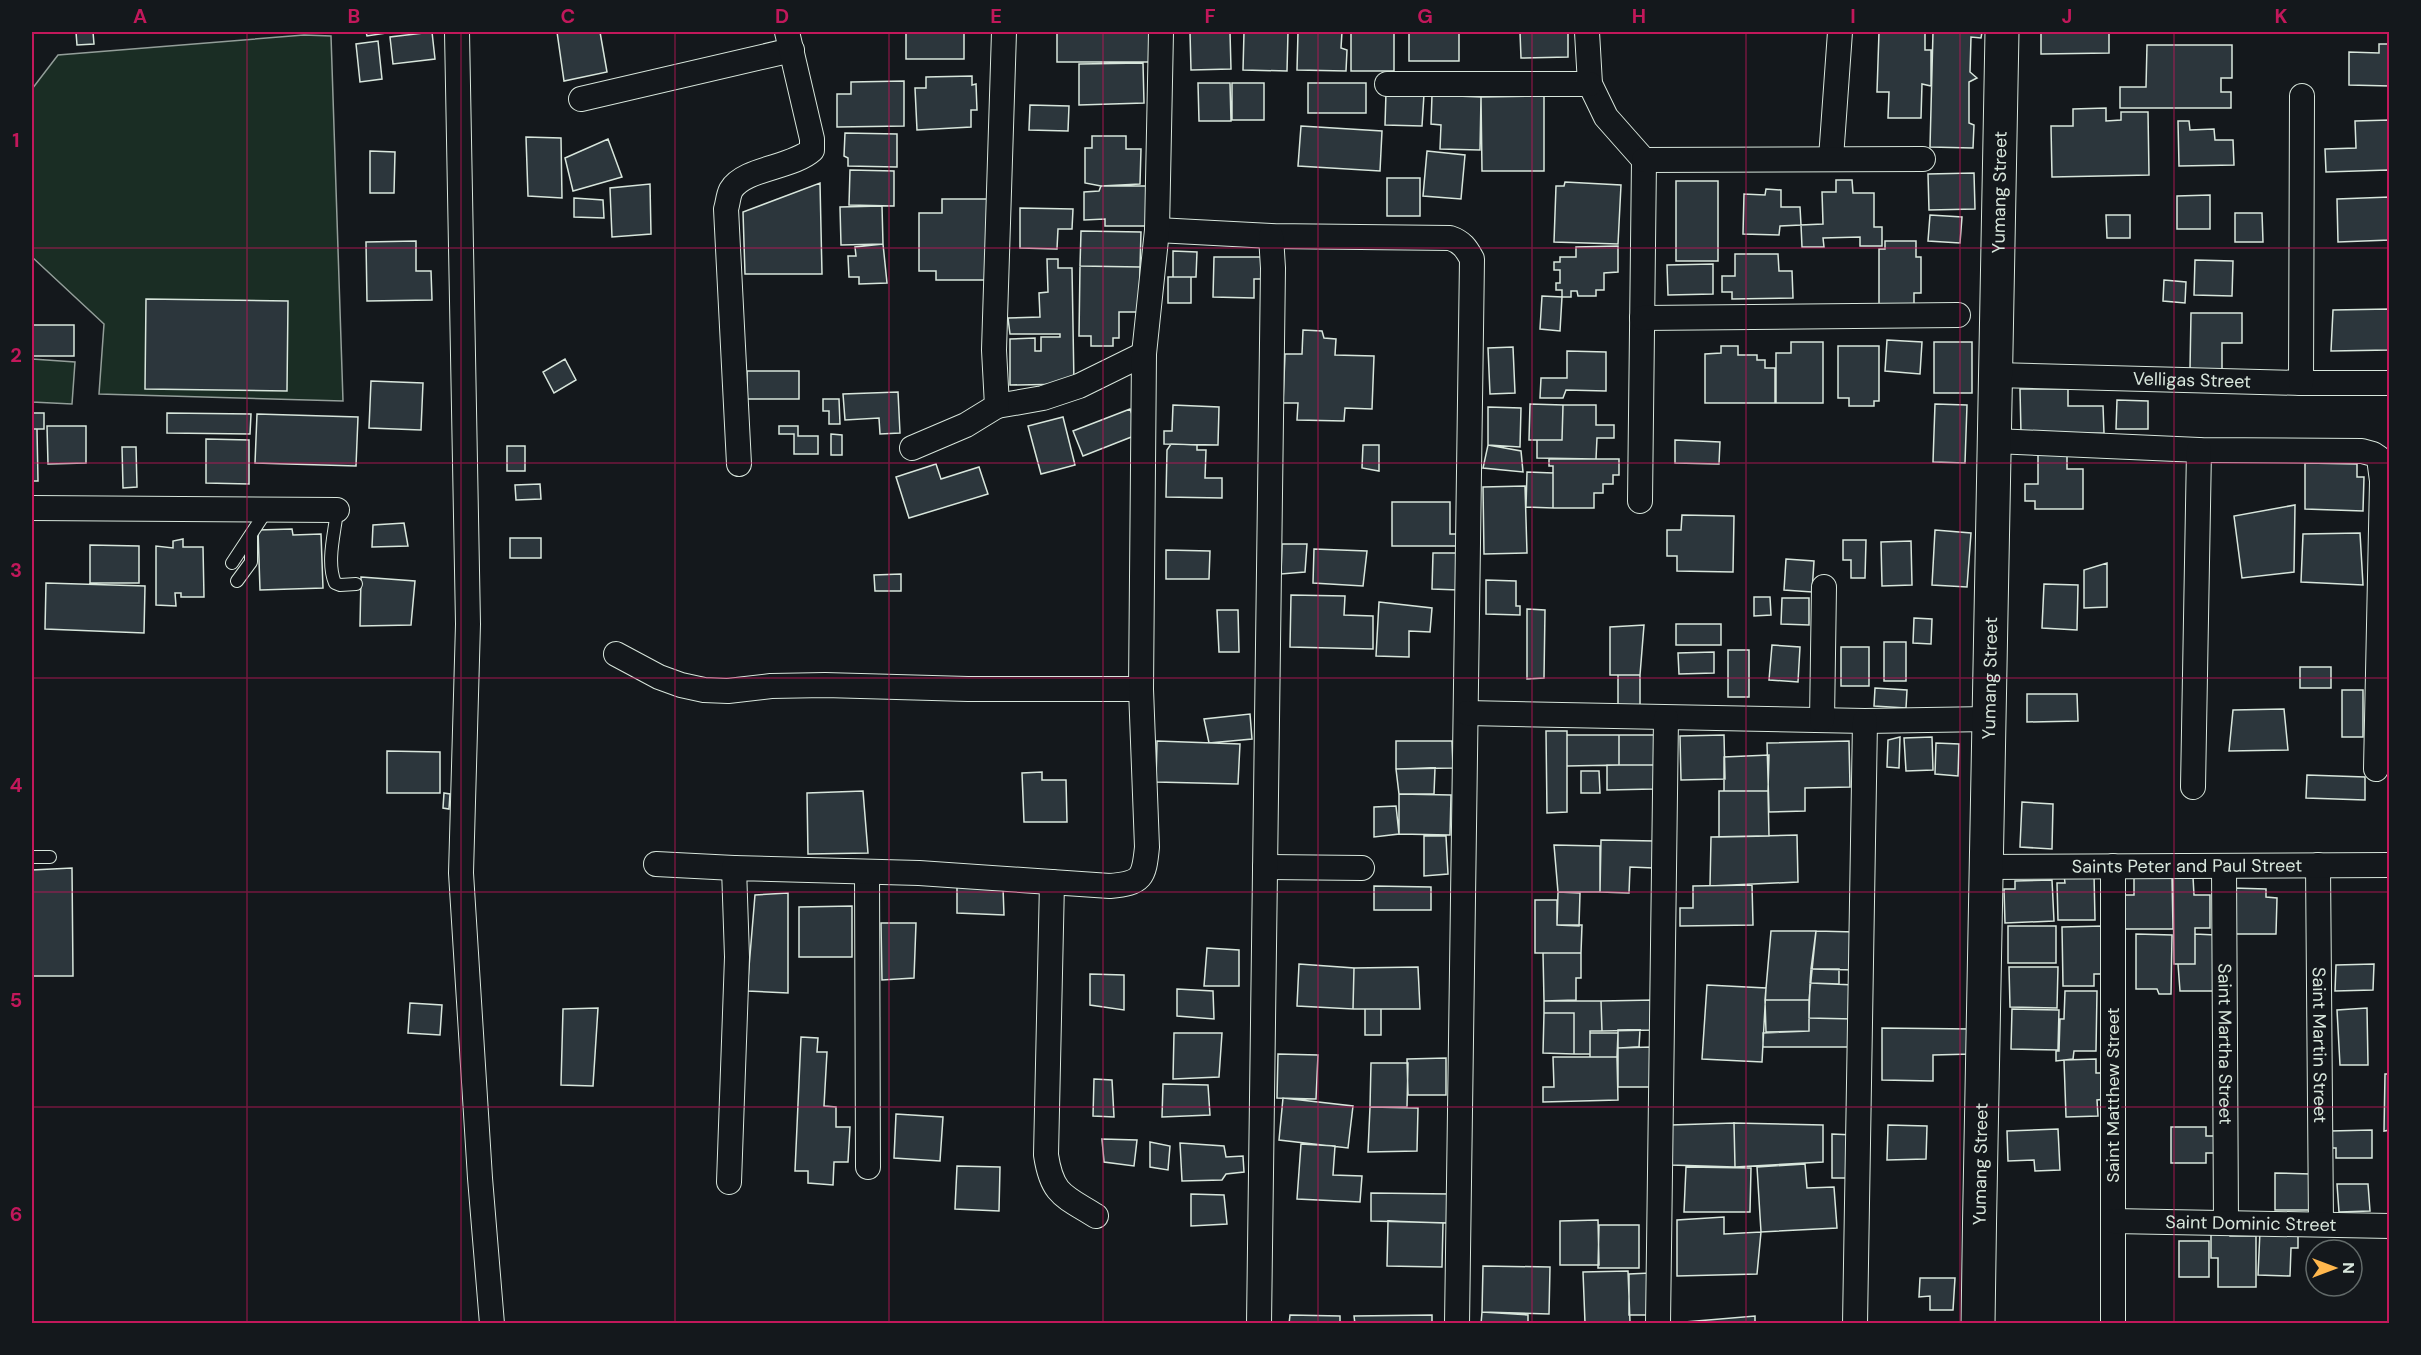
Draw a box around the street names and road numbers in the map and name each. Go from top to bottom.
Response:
street label: Yumang Street [1986,131,2013,254]
street label: Velligas Street [2133,367,2251,394]
street label: Yumang Street [1977,617,2003,740]
street label: Saints Peter and Paul Street [2072,853,2302,879]
street label: Saint Martha Street [2213,963,2237,1125]
street label: Saint Martin Street [2307,967,2332,1123]
street label: Saint Matthew Street [2101,1007,2125,1183]
street label: Yumang Street [1967,1103,1994,1225]
street label: Saint Dominic Street [2165,1210,2337,1237]

